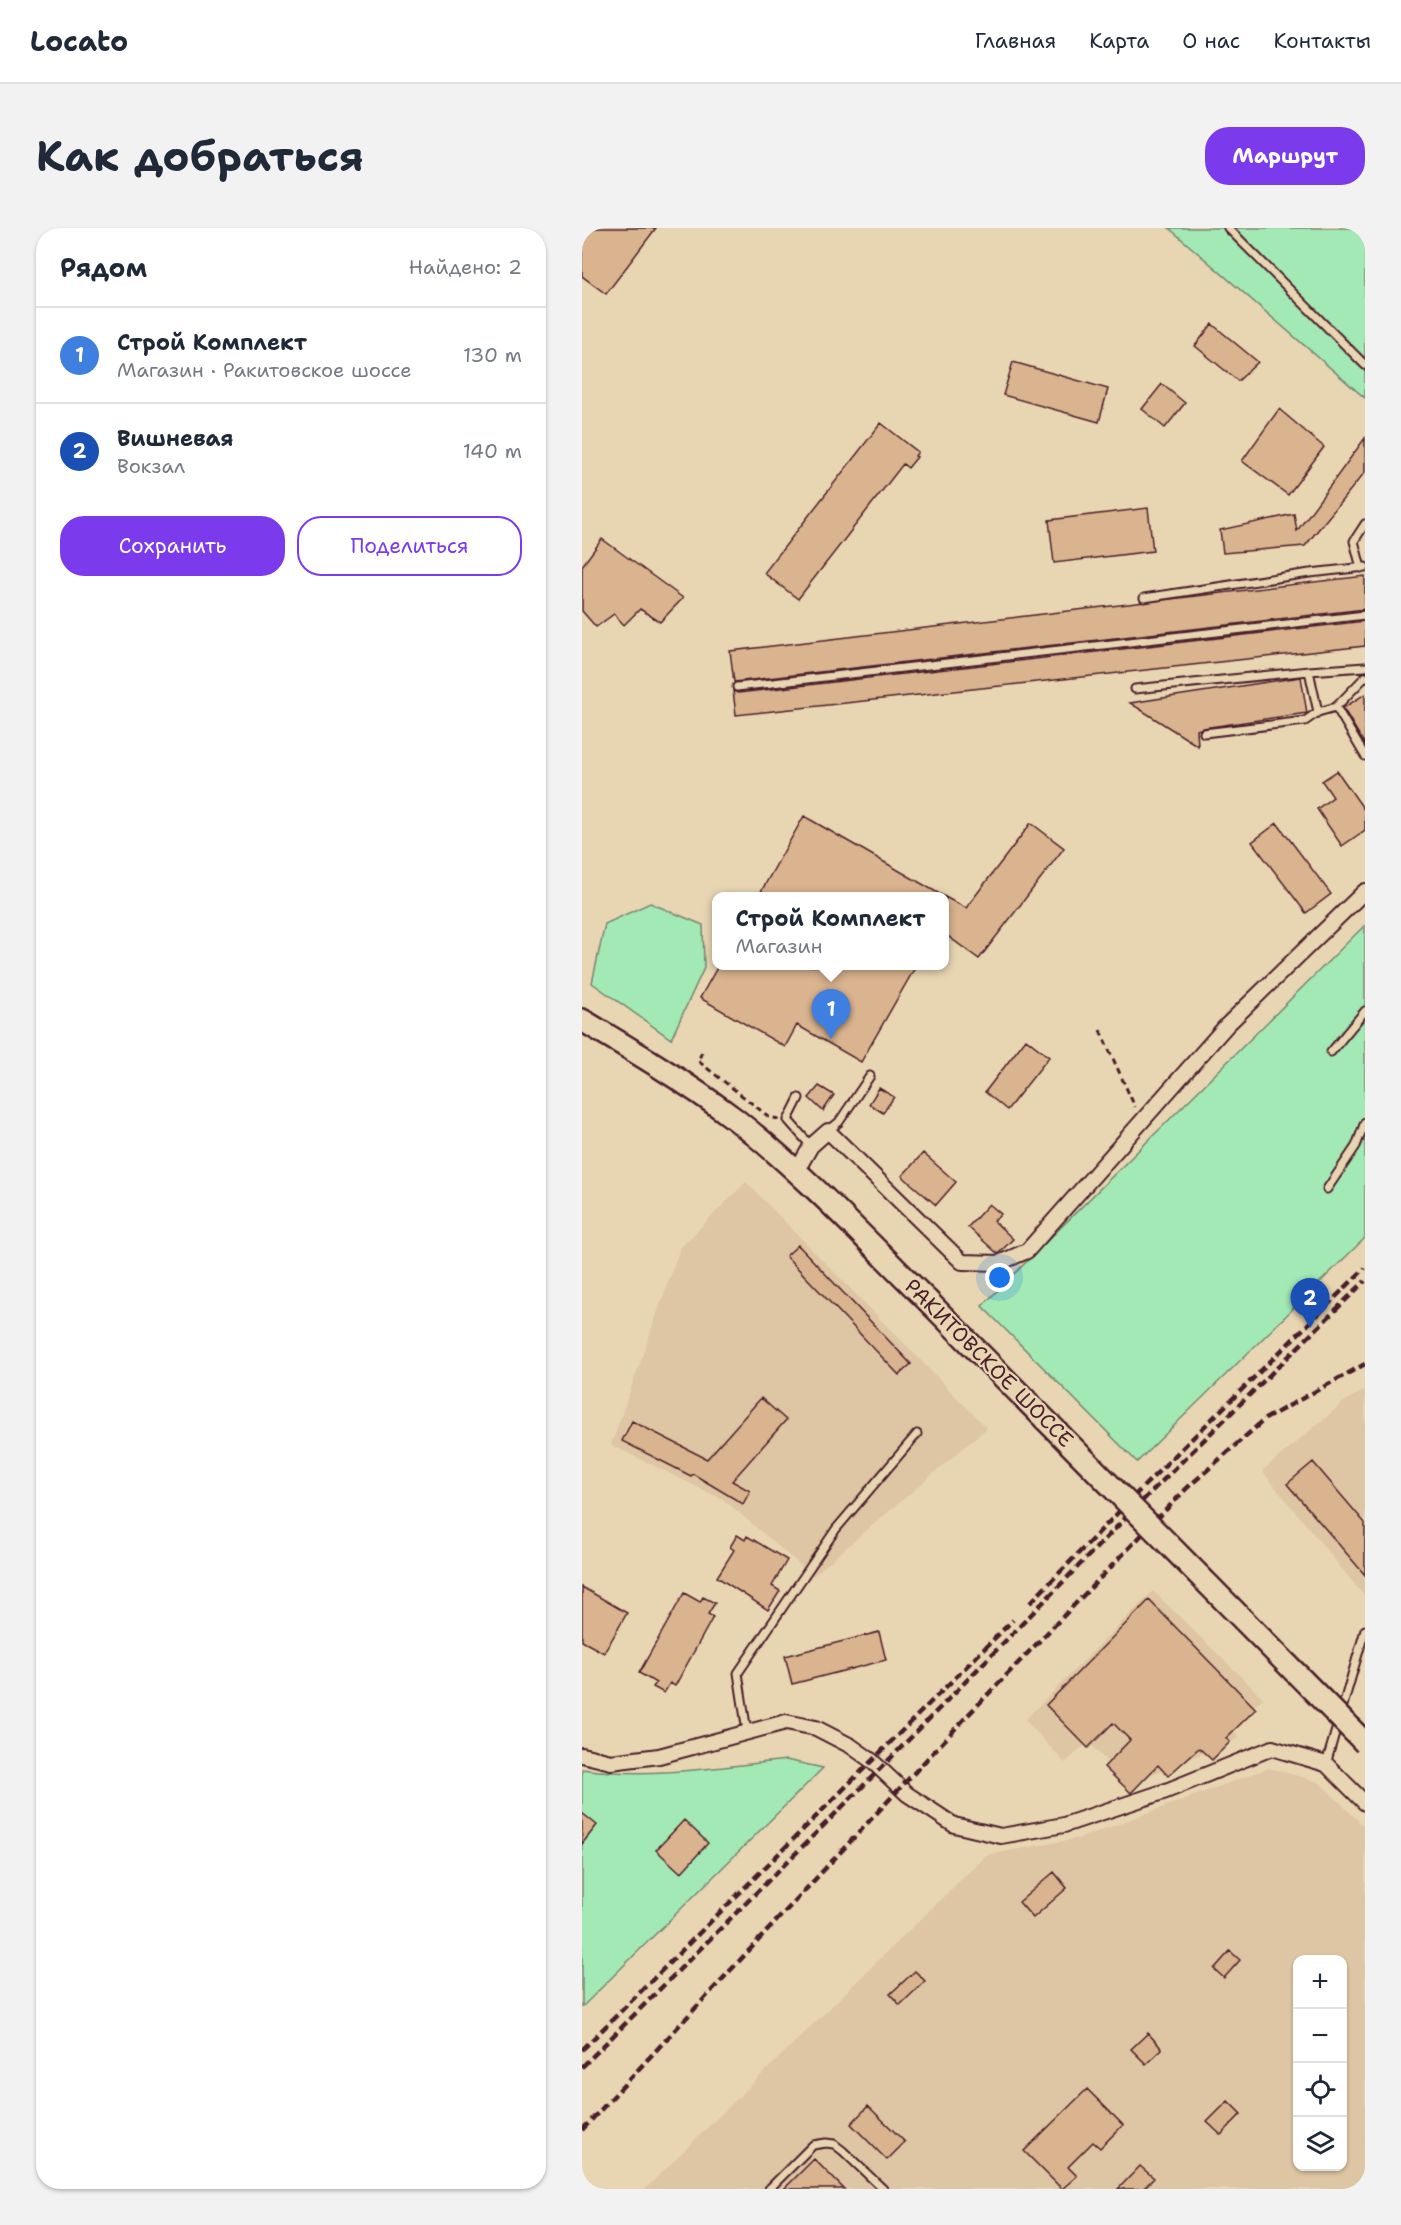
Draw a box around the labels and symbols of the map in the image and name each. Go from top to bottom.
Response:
pin: 1 [812,990,850,1039]
your location [985,1263,1014,1292]
street label: РАКИТОВСКОЕ ШОССЕ [899,1273,1079,1453]
pin: 2 [1290,1278,1330,1328]

